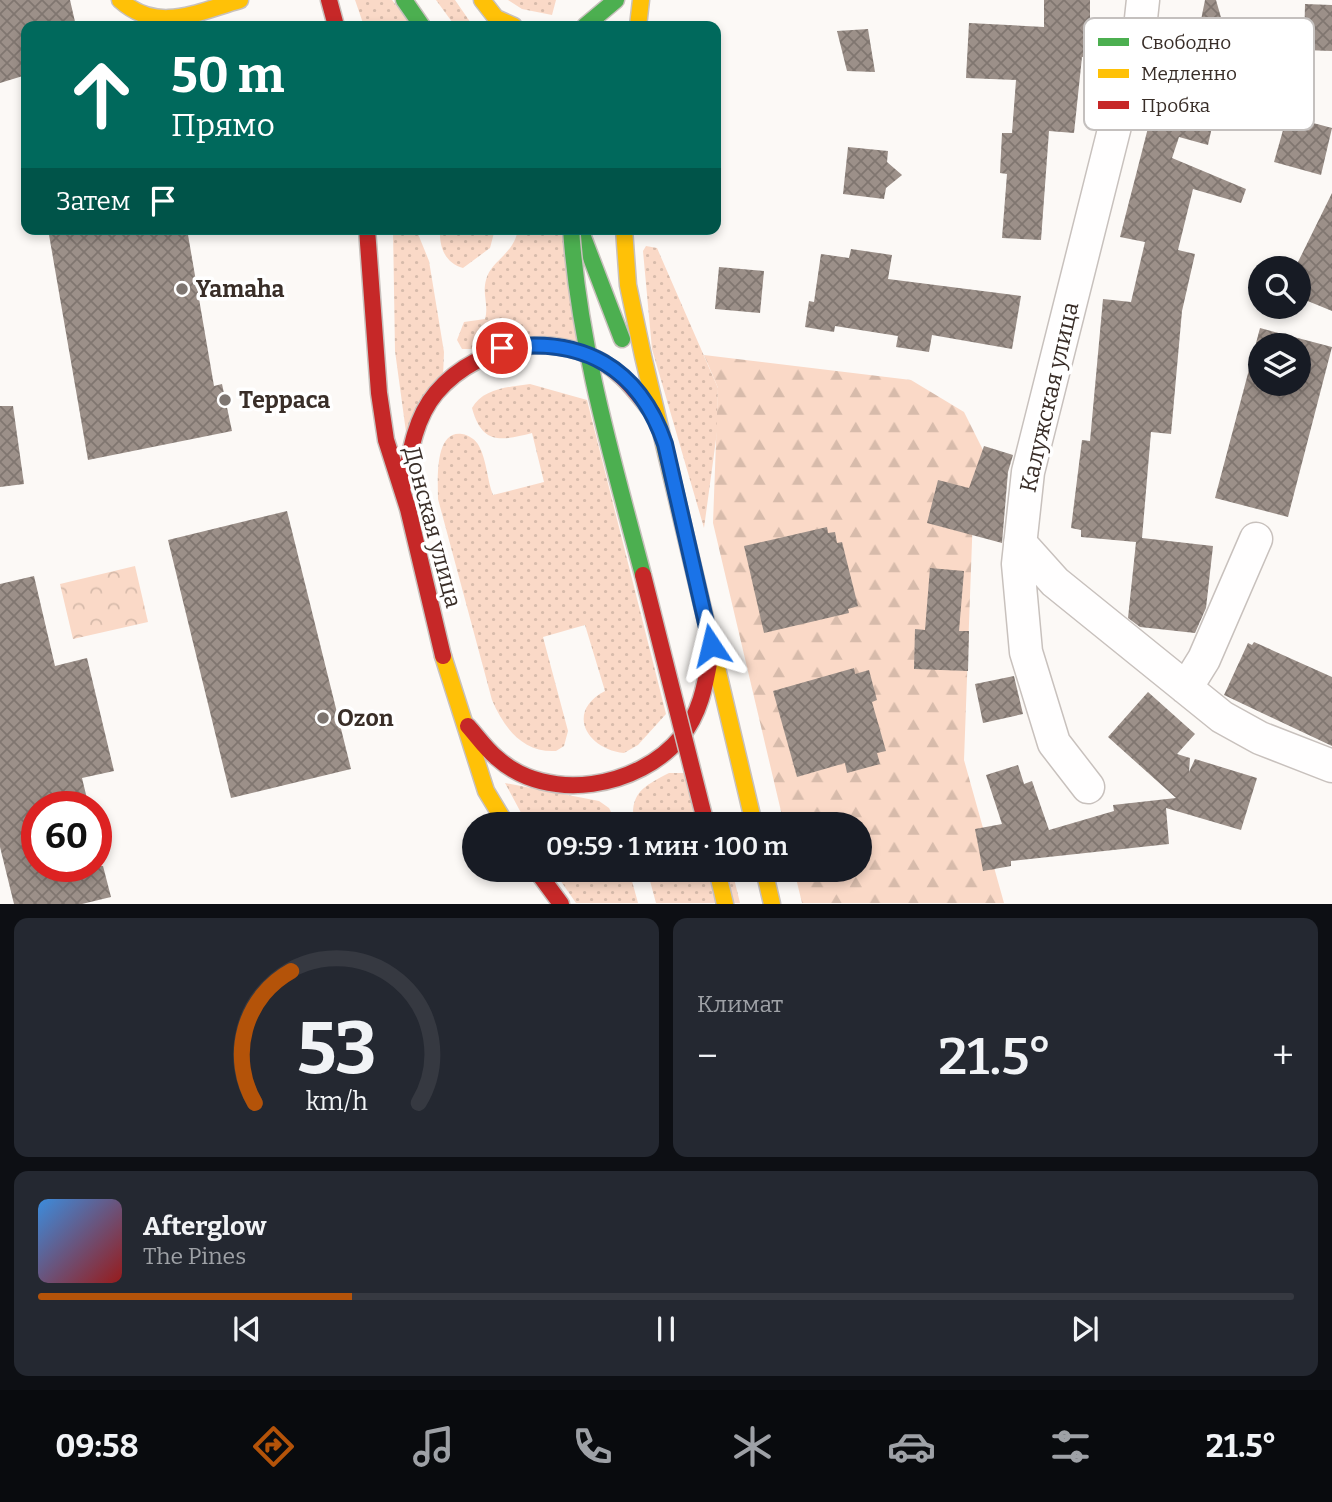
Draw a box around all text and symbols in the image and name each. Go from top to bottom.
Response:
legend [1084,18,1314,130]
text: Свободно [1141,31,1231,54]
text: 50 m [171,46,284,105]
icon: ahead [56,49,147,140]
text: Медленно [1141,62,1237,85]
text: Пробка [1141,94,1211,117]
text: Прямо [171,106,275,144]
icon: arrive [144,182,182,220]
text: Затем [56,186,130,217]
map controls [1248,256,1311,396]
button: search [1248,256,1311,319]
place label: Yamaha [196,275,285,303]
marker: Yamaha [174,281,190,297]
street label: Калужская улица [1013,299,1085,495]
pin [472,318,532,378]
icon: arrive [483,329,521,367]
button: layers [1248,333,1311,396]
place label: Терраса [239,386,330,414]
marker: Терраса [217,392,233,408]
street label: Донская улица [398,443,468,611]
position arrow [674,608,748,682]
place label: Ozon [337,704,394,732]
marker: Ozon [315,710,331,726]
speed limit sign: 60 [21,791,112,882]
text: 09:59 · 1 мин · 100 m [546,831,788,862]
text: Климат [697,990,783,1018]
text: 53 [297,1006,376,1093]
text: 21.5° [938,1025,1052,1088]
text: − [697,1033,718,1079]
text: + [1272,1033,1294,1079]
text: km/h [306,1087,368,1117]
text: Afterglow [143,1211,266,1242]
text: The Pines [143,1242,246,1270]
icon: previous [228,1310,266,1348]
icon: pause [647,1310,685,1348]
icon: next [1066,1310,1104,1348]
icon: directions [249,1422,298,1471]
icon: music [409,1422,458,1471]
icon: phone [568,1422,617,1471]
icon: climate [728,1422,777,1471]
icon: car [887,1422,936,1471]
icon: filters [1046,1422,1095,1471]
text: 09:58 [55,1427,139,1465]
text: 21.5° [1206,1427,1277,1465]

